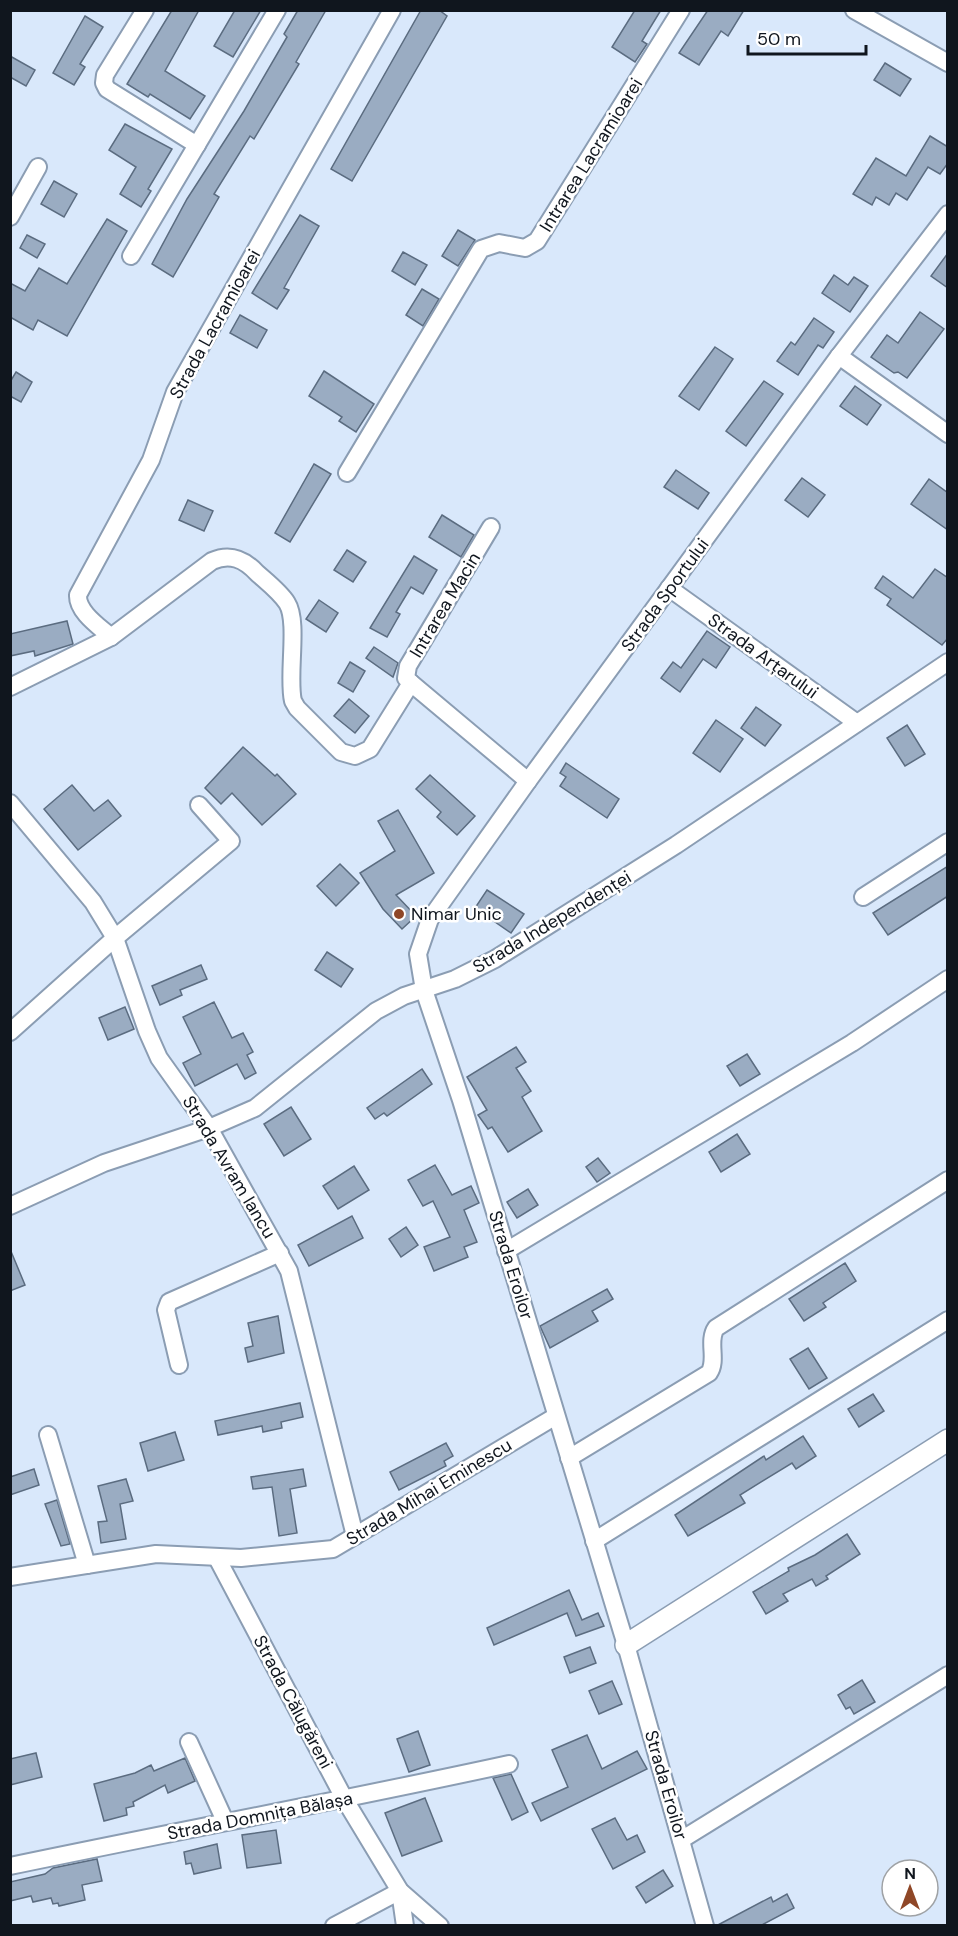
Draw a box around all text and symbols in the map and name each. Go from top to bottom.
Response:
scale bar [748,18,866,56]
text: 50 m [757,27,801,51]
street label: Intrarea Lacramioarei [534,74,648,236]
street label: Strada Lacramioarei [164,245,266,403]
street label: Strada Sportului [616,533,714,657]
street label: Intrarea Macin [404,548,486,662]
street label: Strada Arțarului [703,608,823,704]
street label: Strada Independenței [468,865,636,979]
place label: Nimar Unic [411,902,502,926]
marker: Nimar Unic [392,907,406,921]
street label: Strada Avram Iancu [177,1091,281,1243]
street label: Strada Eroilor [483,1208,539,1323]
street label: Strada Mihai Eminescu [342,1433,516,1551]
street label: Strada Călugăreni [248,1631,338,1773]
street label: Strada Eroilor [639,1728,693,1843]
street label: Strada Domnița Bălașa [165,1786,355,1846]
north arrow [880,1858,940,1918]
text: N [904,1863,916,1884]

